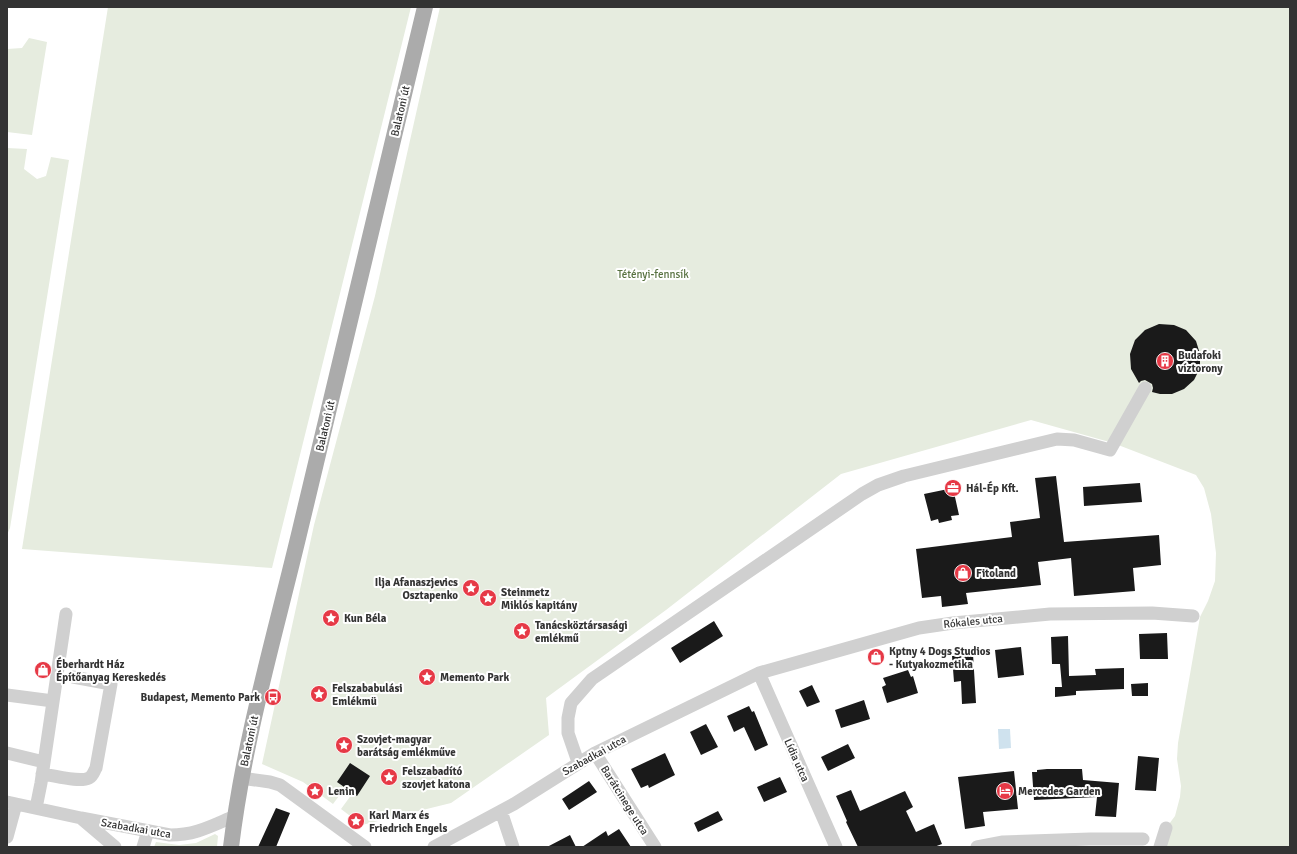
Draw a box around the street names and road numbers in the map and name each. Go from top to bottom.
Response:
street label: Balatoni út [388,84,413,138]
street label: Balatoni út [313,399,338,453]
street label: Rókales utca [943,612,1004,631]
street label: Balatoni út [238,714,261,768]
street label: Szabadkai utca [560,732,629,778]
street label: Lídia utca [781,737,812,784]
street label: Barátcinege utca [598,763,651,838]
street label: Szabadkai utca [100,816,172,841]

